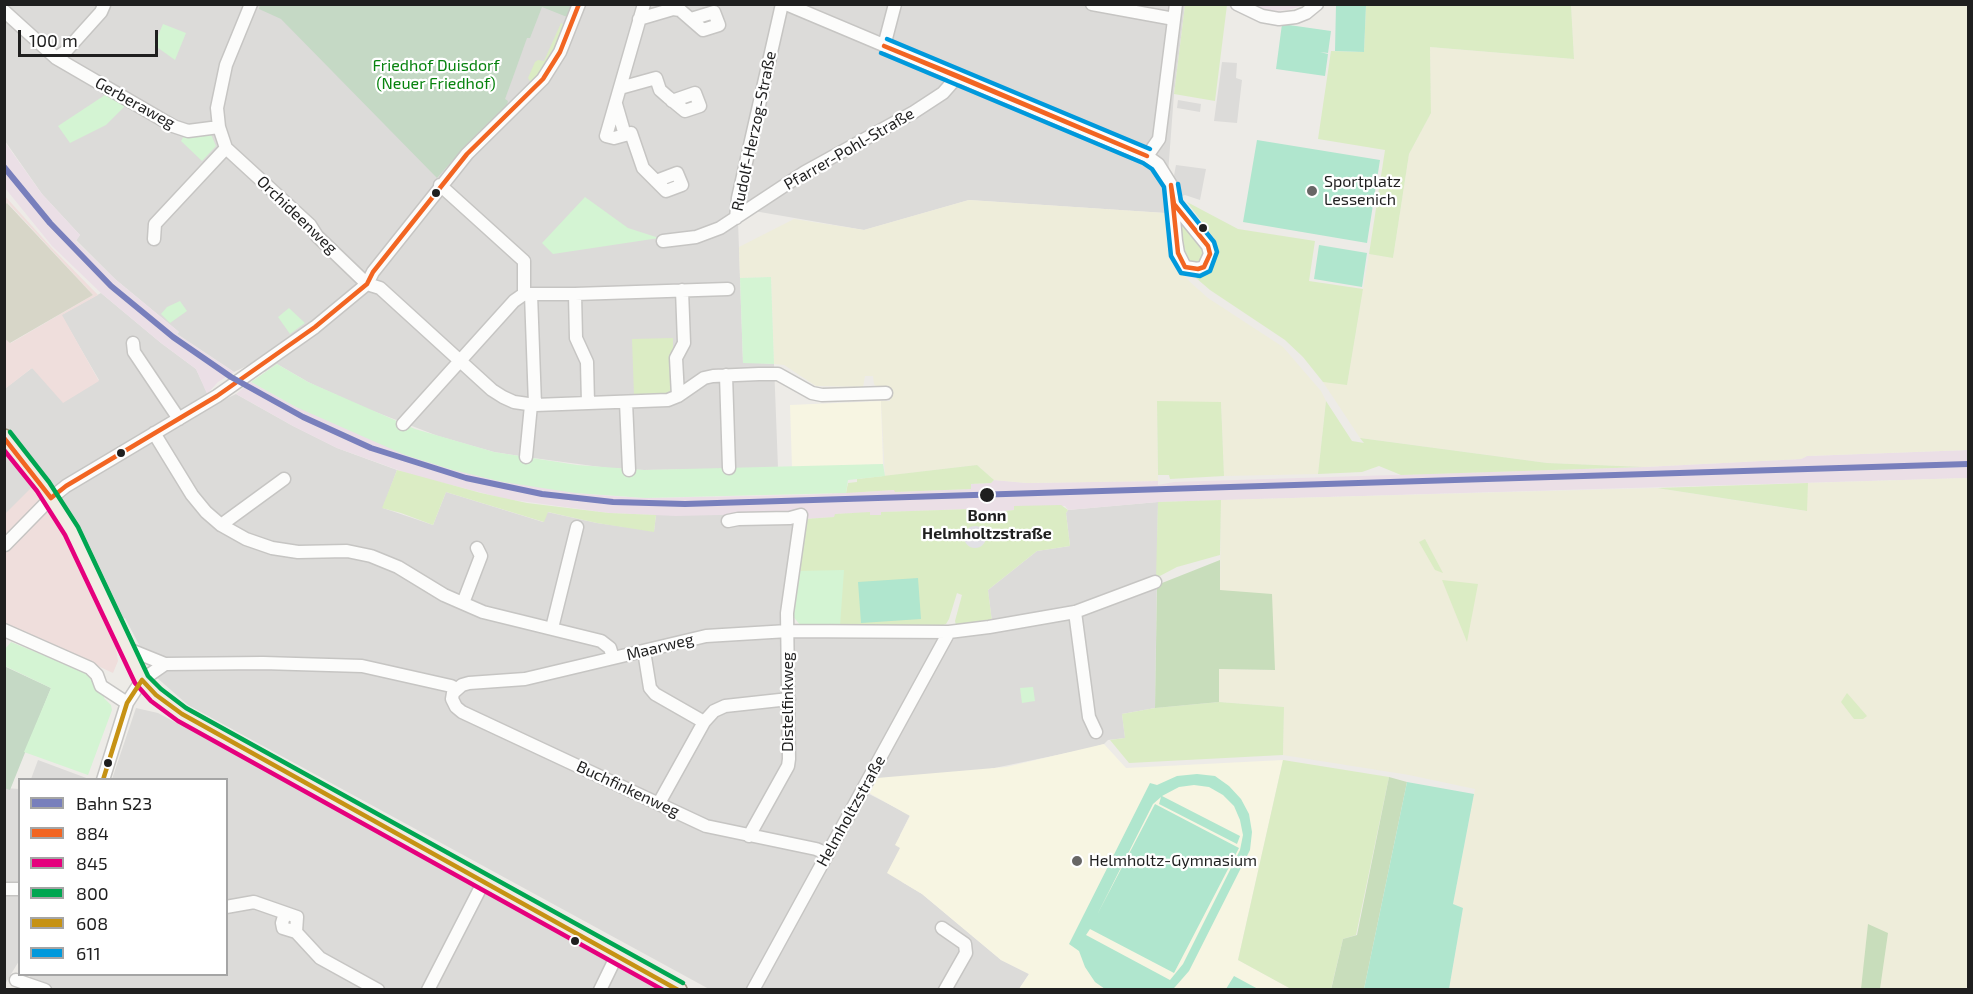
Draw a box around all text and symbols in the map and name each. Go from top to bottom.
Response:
scale bar [21,18,160,56]
text: 100 m [29,29,78,51]
street label: Rudolf-Herzog-Straße [728,49,780,213]
park label: Friedhof Duisdorf (Neuer Friedhof) [372,56,500,94]
street label: Gerberaweg [92,73,178,133]
street label: Pfarrer-Pohl-Straße [780,104,918,194]
street label: Orchideenweg [253,172,341,258]
place label: Sportplatz Lessenich [1324,172,1401,210]
marker: Sportplatz Lessenich [1305,184,1319,198]
unlabelled marker [430,187,442,199]
unlabelled marker [1197,222,1209,234]
unlabelled marker [115,447,127,459]
marker: Bonn Helmholtzstraße [978,486,996,504]
place label: Bonn Helmholtzstraße [922,506,1052,544]
street label: Maarweg [624,629,696,665]
street label: Distelfinkweg [778,652,798,752]
street label: Helmholtzstraße [813,752,889,870]
unlabelled marker [102,757,114,769]
street label: Buchfinkenweg [573,757,683,821]
legend [18,778,228,976]
text: Bahn S23 [76,792,152,814]
text: 884 [76,822,109,844]
place label: Helmholtz-Gymnasium [1089,851,1257,871]
text: 845 [76,852,108,874]
marker: Helmholtz-Gymnasium [1070,854,1084,868]
text: 800 [76,882,109,904]
text: 608 [76,912,108,934]
unlabelled marker [569,935,581,947]
text: 611 [76,942,101,964]

